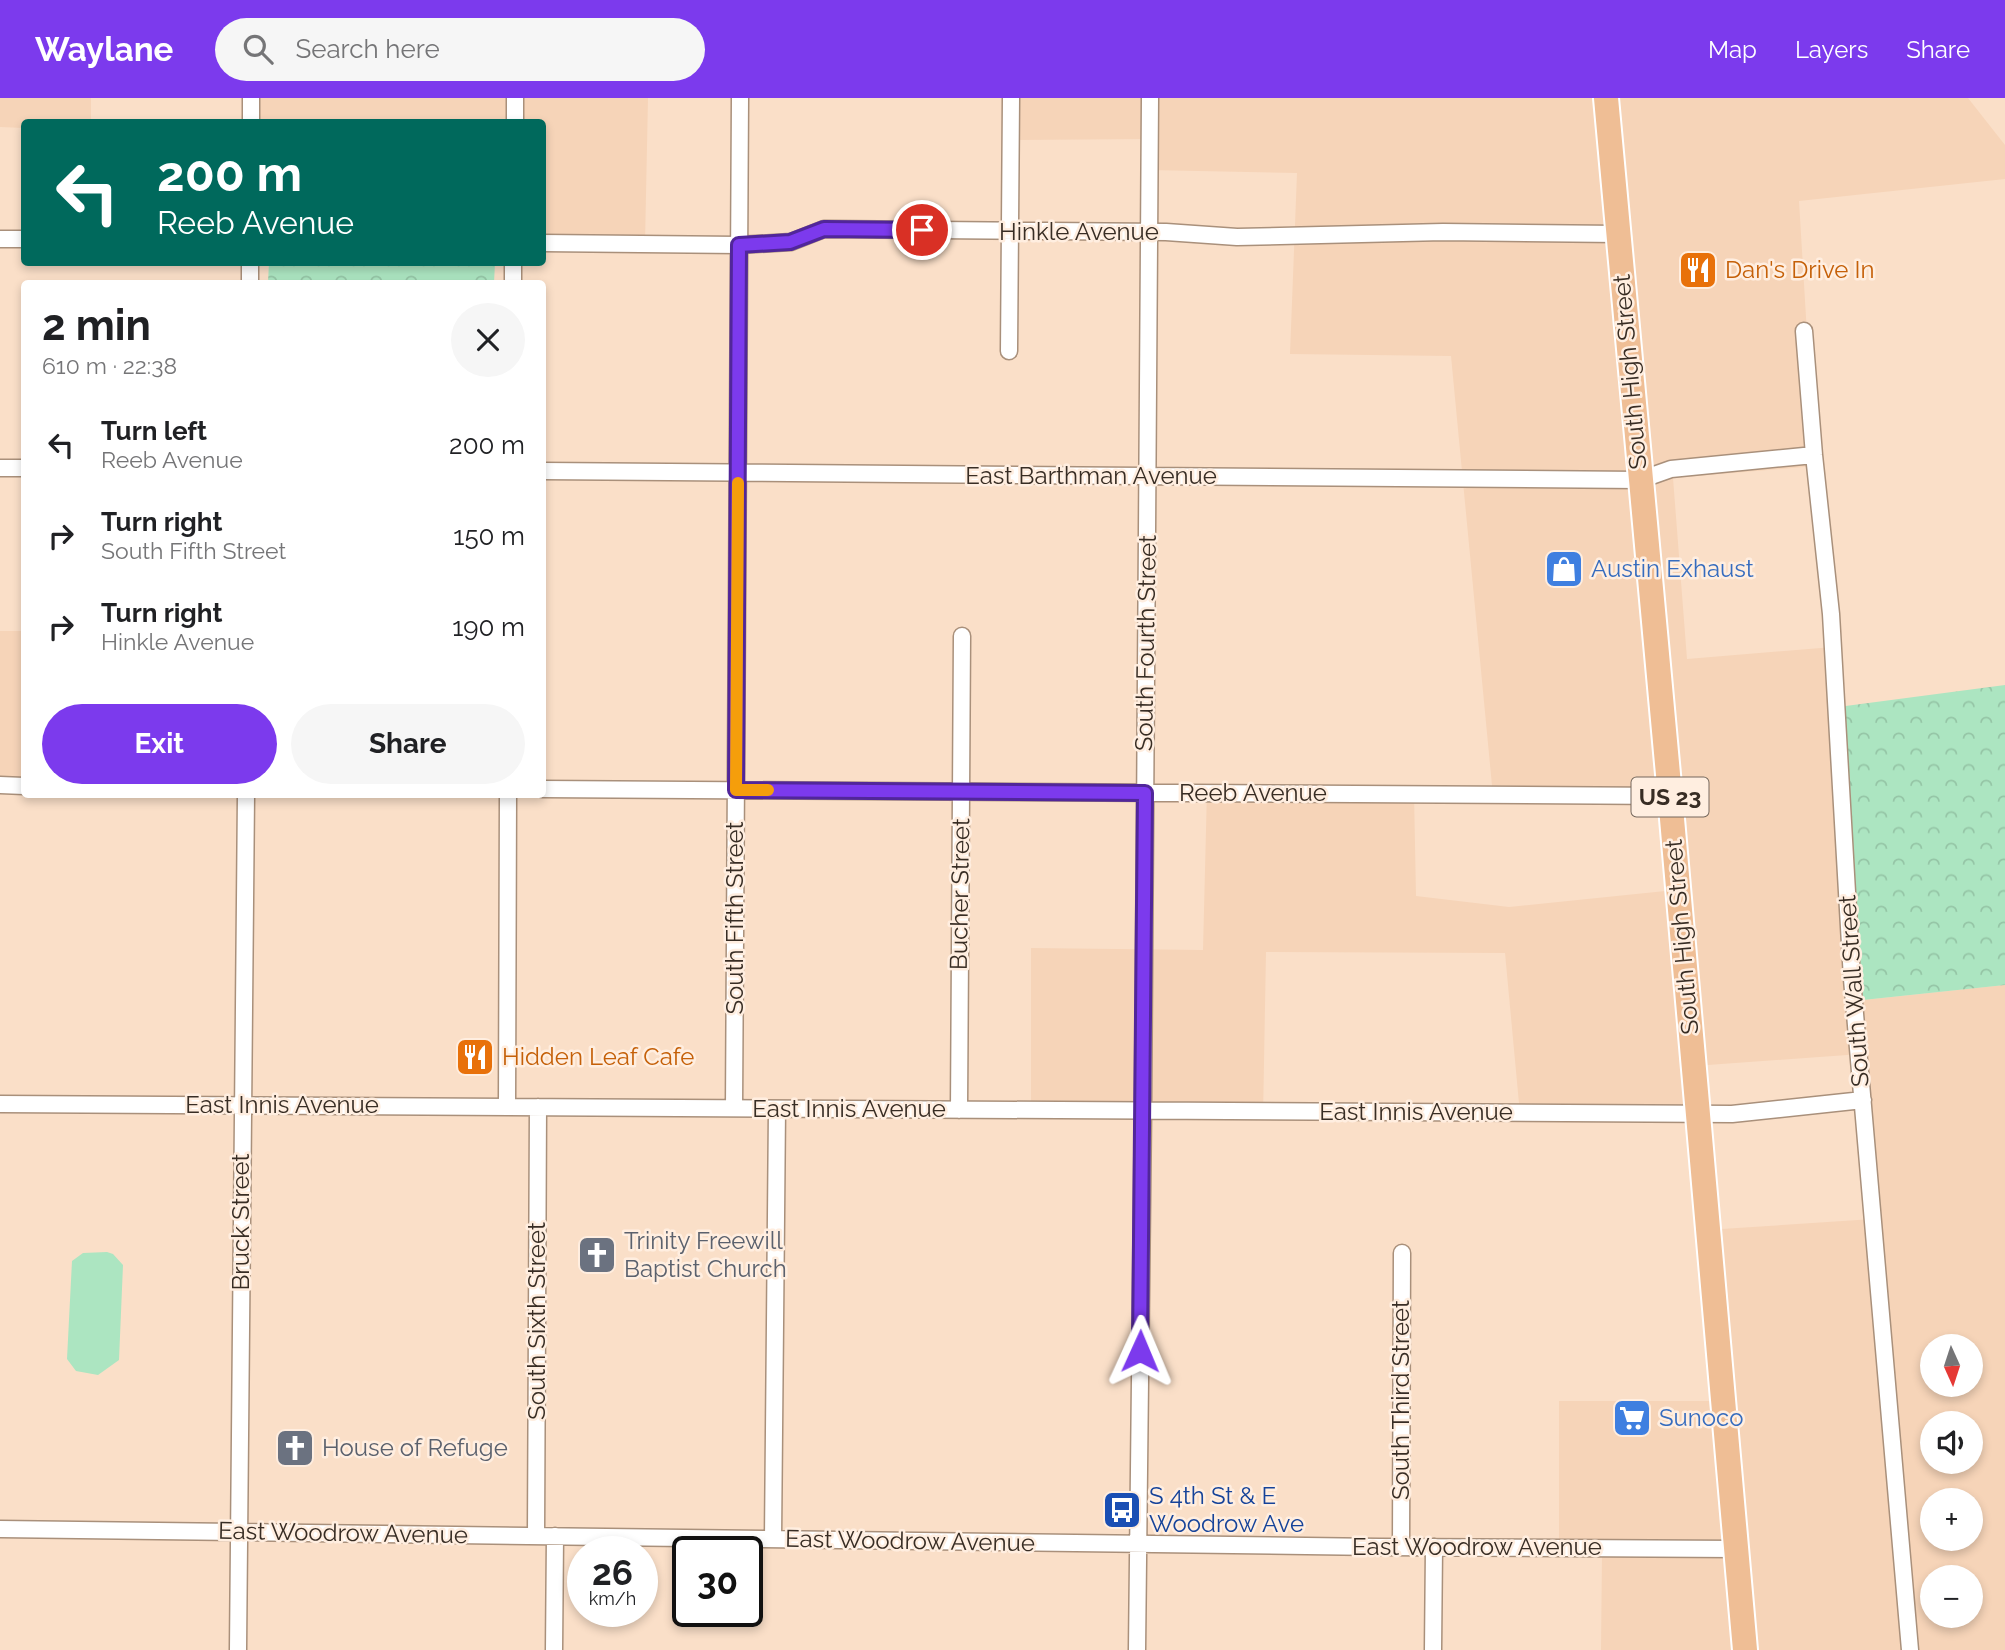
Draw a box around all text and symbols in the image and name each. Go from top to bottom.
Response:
search box [215,18,705,81]
text: Waylane [35,30,173,69]
icon: search [239,30,277,68]
text: Search here [295,34,440,64]
text: Map [1708,35,1757,64]
text: Layers [1795,35,1868,64]
text: Share [1906,35,1970,64]
text: 200 m [157,145,302,202]
icon: left [42,147,133,238]
pin [892,200,952,260]
text: Reeb Avenue [157,204,354,241]
icon: arrive [903,211,941,249]
street label: Hinkle Avenue [999,217,1159,246]
restaurant icon: Dan's Drive In [1677,249,1719,291]
place label: Dan's Drive In [1725,255,1874,284]
street label: South High Street [1607,273,1652,471]
text: 2 min [42,301,151,350]
button: close [451,303,525,377]
text: 610 m · 22:38 [42,352,177,379]
text: Turn left [101,416,207,446]
icon: left [42,426,80,464]
text: 200 m [449,430,525,460]
text: Reeb Avenue [101,446,243,473]
street label: East Barthman Avenue [965,461,1217,490]
text: Turn right [101,507,222,537]
icon: right [42,517,80,555]
text: 150 m [453,521,525,551]
street label: South Fourth Street [1129,535,1162,751]
text: South Fifth Street [101,537,286,564]
shop icon: Austin Exhaust [1543,548,1585,590]
place label: Austin Exhaust [1591,554,1754,583]
text: Turn right [101,598,222,628]
icon: right [42,608,80,646]
text: 190 m [452,612,525,642]
text: Hinkle Avenue [101,628,254,655]
button: Exit [42,704,277,784]
button: Share [291,704,525,784]
street label: Reeb Avenue [1179,778,1327,807]
road number: US 23 [1632,778,1708,817]
street label: Bucher Street [944,818,975,970]
street label: South Fifth Street [720,821,749,1015]
street label: South High Street [1659,838,1704,1036]
street label: South Wall Street [1832,894,1875,1088]
restaurant icon: Hidden Leaf Cafe [454,1036,496,1078]
place label: Hidden Leaf Cafe [502,1042,694,1071]
street label: East Innis Avenue [185,1090,379,1119]
street label: East Innis Avenue [752,1094,946,1123]
street label: East Innis Avenue [1319,1097,1513,1126]
street label: Bruck Street [226,1153,255,1291]
street label: South Sixth Street [522,1222,551,1420]
place label: Trinity Freewill Baptist Church [624,1226,787,1283]
church icon: Trinity Freewill Baptist Church [576,1234,618,1276]
street label: South Third Street [1386,1300,1415,1500]
position arrow [1103,1314,1177,1388]
north arrow [1920,1334,1983,1396]
map controls [1920,1334,1983,1628]
supermarket icon: Sunoco [1611,1397,1653,1439]
place label: Sunoco [1659,1403,1743,1432]
button: sound [1920,1411,1983,1474]
church icon: House of Refuge [274,1427,316,1469]
place label: House of Refuge [322,1433,508,1462]
place label: S 4th St & E Woodrow Ave [1149,1481,1304,1538]
button: + [1920,1488,1983,1551]
bus stop icon: S 4th St & E Woodrow Ave [1101,1489,1143,1531]
street label: East Woodrow Avenue [218,1516,468,1549]
street label: East Woodrow Avenue [785,1524,1035,1557]
street label: East Woodrow Avenue [1352,1532,1602,1561]
speed limit sign: 30 [672,1536,763,1627]
text: 26 [592,1552,633,1593]
button: − [1920,1565,1983,1628]
text: km/h [589,1588,636,1609]

